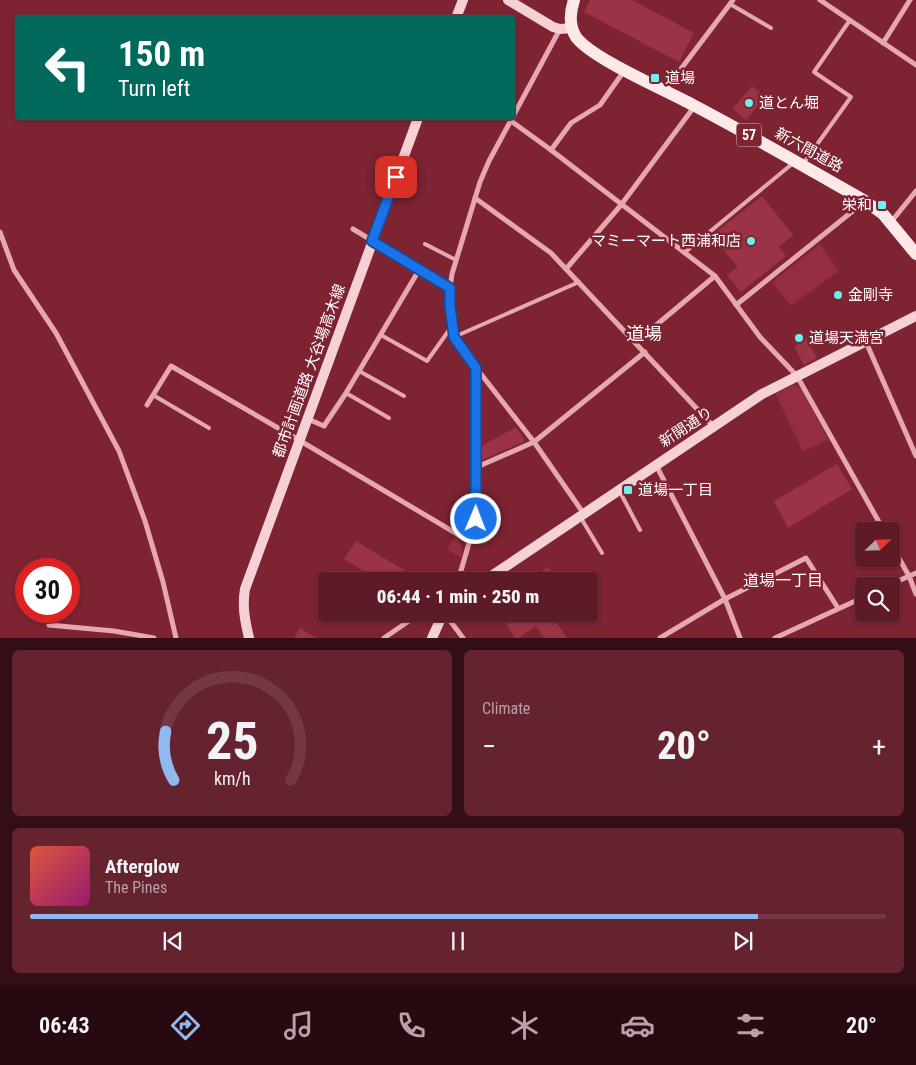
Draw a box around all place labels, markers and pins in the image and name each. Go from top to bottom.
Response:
place label: 道場 [665,69,695,87]
marker: 道場 [649,72,661,84]
place label: 道とん堀 [759,94,819,112]
marker: 道とん堀 [743,97,755,109]
pin [375,156,417,198]
place label: 栄和 [842,196,872,214]
marker: 栄和 [876,199,888,211]
place label: マミーマート西浦和店 [591,232,741,250]
marker: マミーマート西浦和店 [745,235,757,247]
place label: 金剛寺 [848,286,893,304]
marker: 金剛寺 [832,289,844,301]
place label: 道場天満宮 [809,329,884,347]
marker: 道場天満宮 [793,332,805,344]
place label: 道場一丁目 [638,481,713,499]
marker: 道場一丁目 [622,484,634,496]

